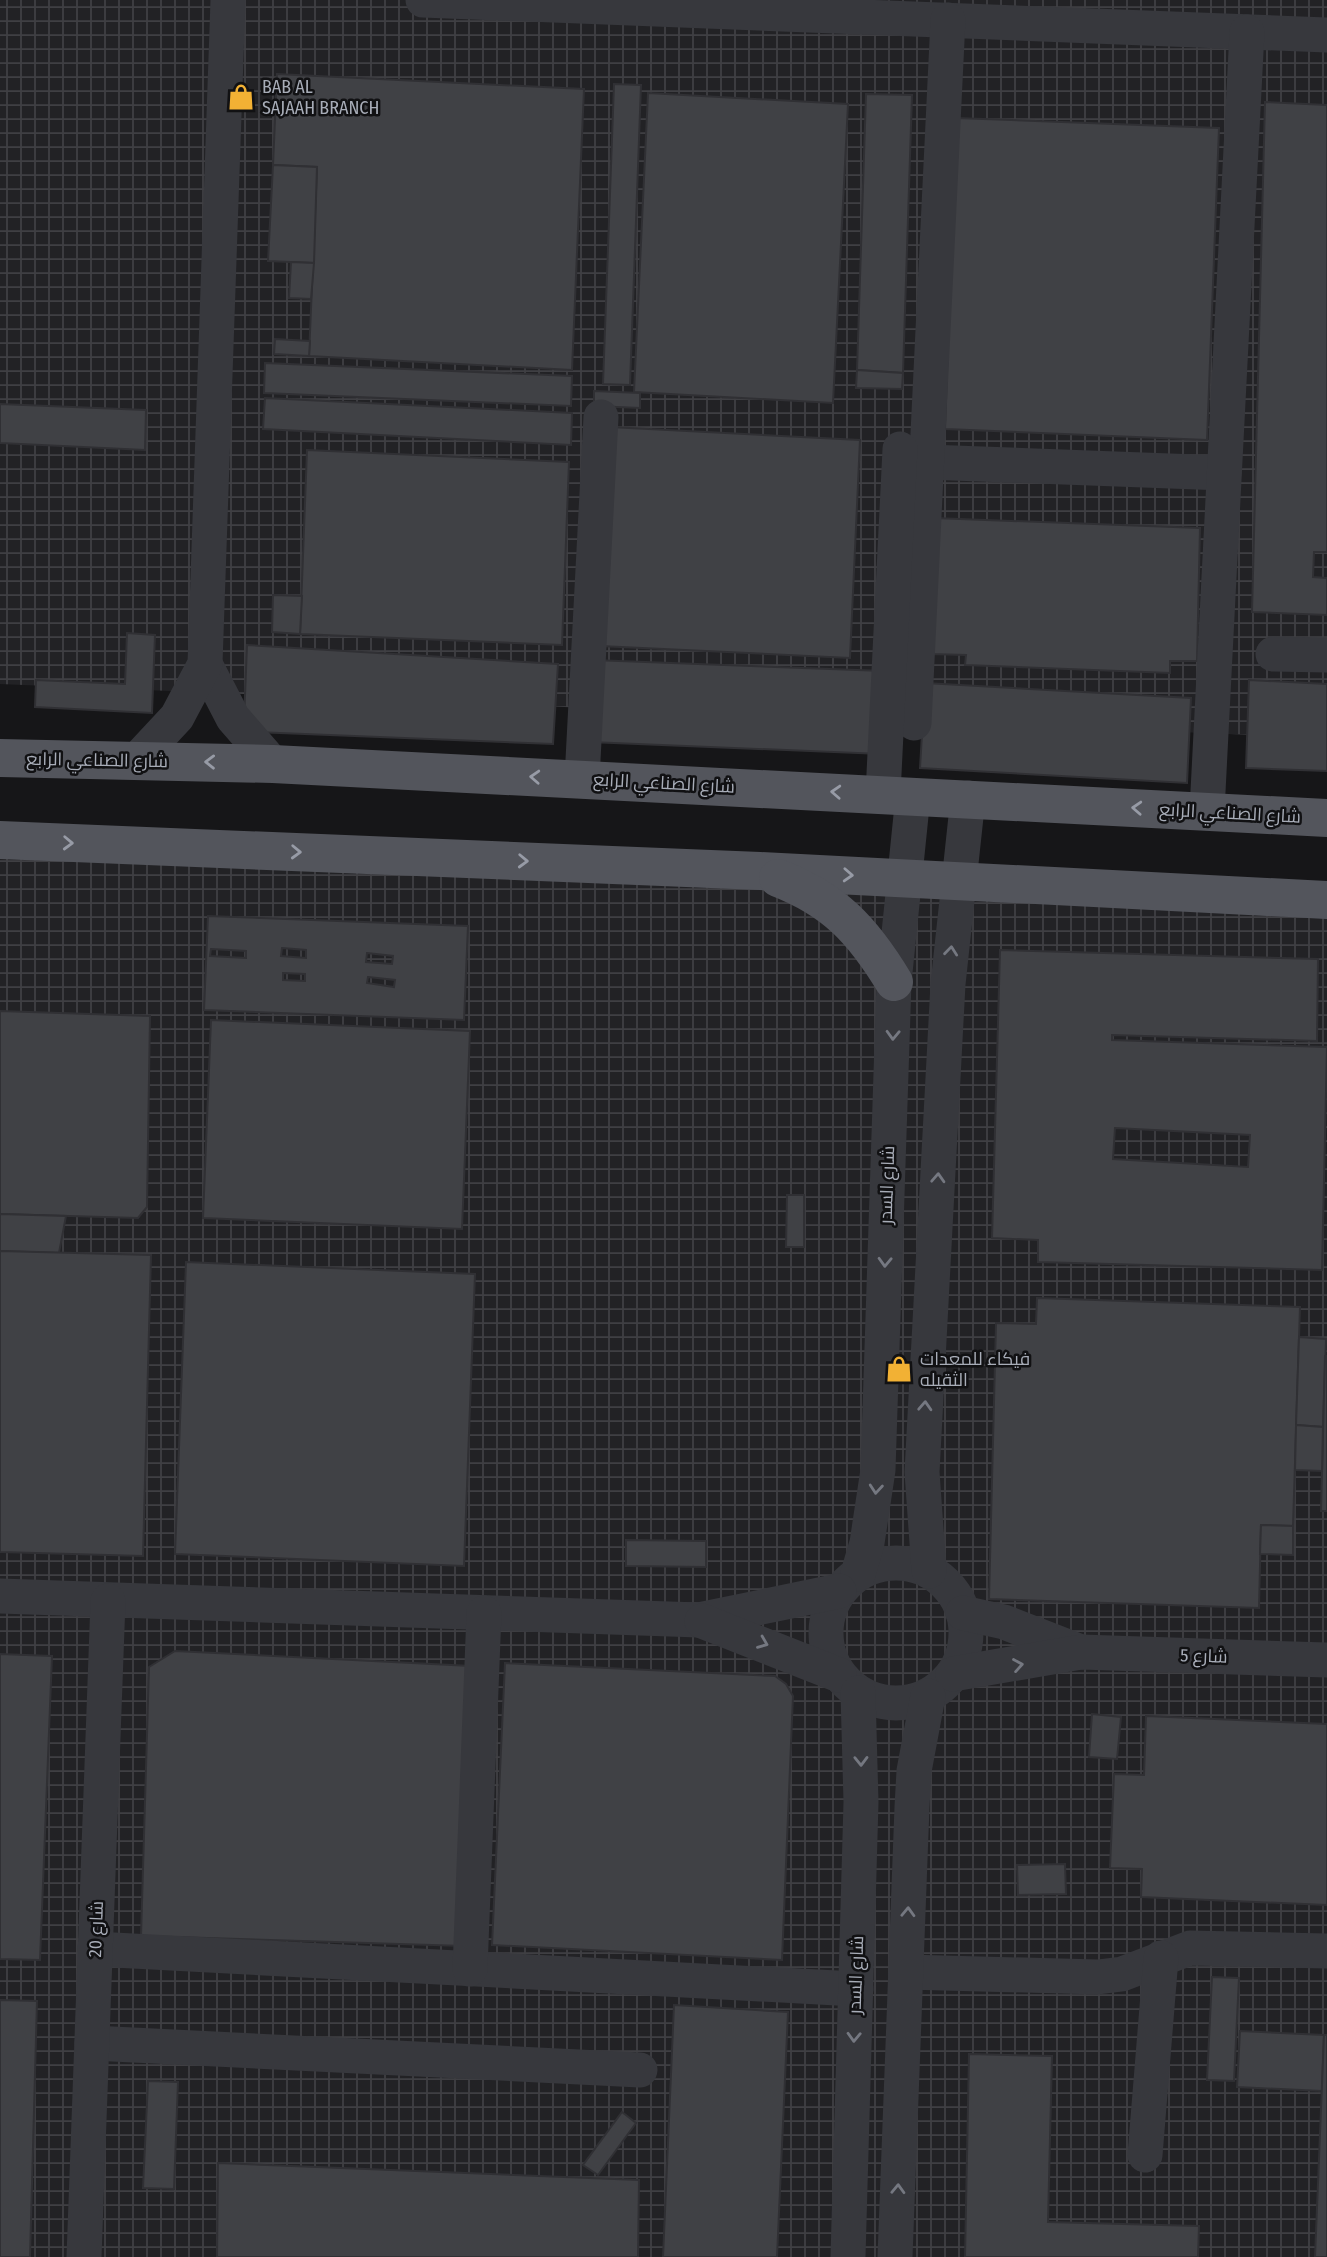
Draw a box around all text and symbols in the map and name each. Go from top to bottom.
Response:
place label: BAB AL SAJAAH BRANCH [262,76,379,119]
shop icon: BAB AL SAJAAH BRANCH [226,82,256,112]
street label: شارع الصناعي الرابع [26,748,168,775]
one-way arrow [204,755,215,770]
street label: شارع الصناعي الرابع [592,768,735,801]
one-way arrow [530,769,541,784]
one-way arrow [830,784,841,799]
street label: شارع الصناعي الرابع [1158,798,1301,831]
one-way arrow [1131,800,1142,815]
one-way arrow [63,835,74,850]
one-way arrow [290,844,301,859]
one-way arrow [518,854,529,869]
one-way arrow [843,868,854,883]
one-way arrow [944,946,959,957]
one-way arrow [885,1029,900,1040]
street label: شارع السدر [875,1145,900,1226]
one-way arrow [930,1173,945,1184]
one-way arrow [877,1257,892,1268]
place label: فيكاء للمعدات الثقيله [920,1348,1030,1391]
shop icon: فيكاء للمعدات الثقيله [884,1354,914,1384]
one-way arrow [917,1400,932,1411]
one-way arrow [869,1484,884,1495]
one-way arrow [756,1635,768,1649]
street label: شارع 5 [1180,1644,1228,1669]
one-way arrow [1012,1658,1024,1673]
one-way arrow [853,1756,869,1766]
street label: شارع 20 [84,1900,109,1958]
one-way arrow [901,1907,916,1918]
street label: شارع السدر [844,1935,869,2016]
one-way arrow [847,2032,862,2043]
one-way arrow [891,2183,906,2194]

